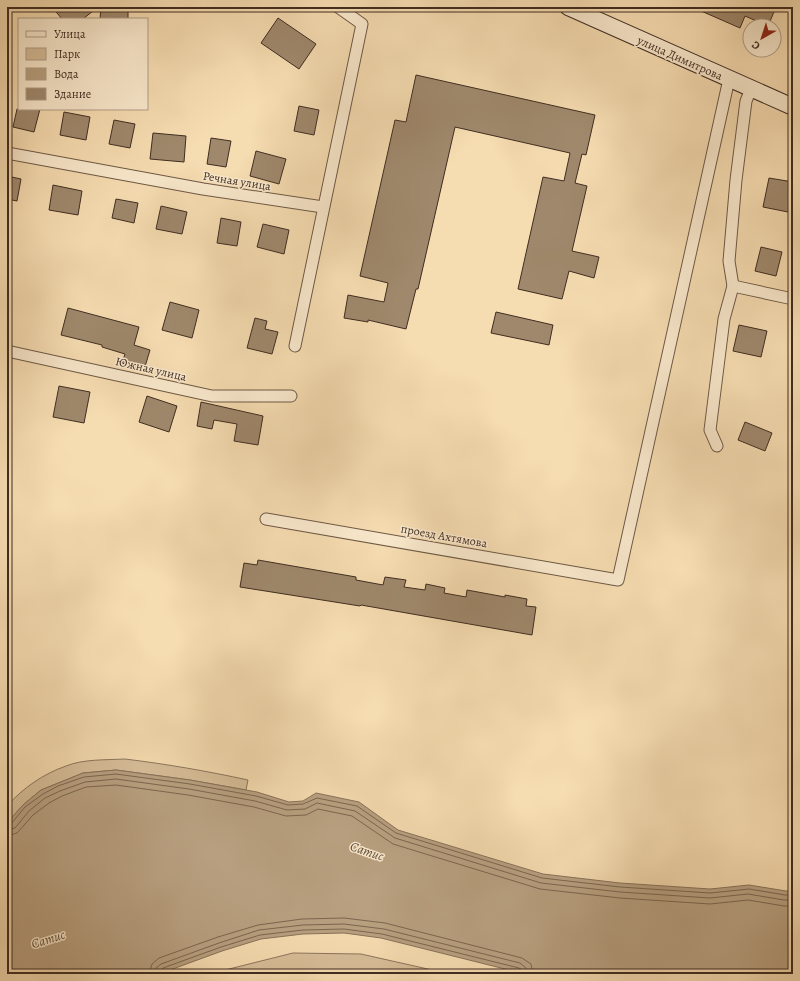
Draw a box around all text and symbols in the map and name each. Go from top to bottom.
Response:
legend [18,18,148,110]
north arrow [742,18,782,58]
text: Улица [54,26,86,42]
street label: улица Димитрова [634,32,726,84]
text: С [748,37,763,53]
text: Парк [54,46,80,62]
text: Вода [54,66,79,82]
text: Здание [54,86,91,102]
street label: Речная улица [202,168,273,194]
street label: Южная улица [114,353,188,385]
street label: проезд Ахтямова [400,521,489,552]
water label: Сатис [348,837,386,865]
water label: Сатис [29,925,67,952]

